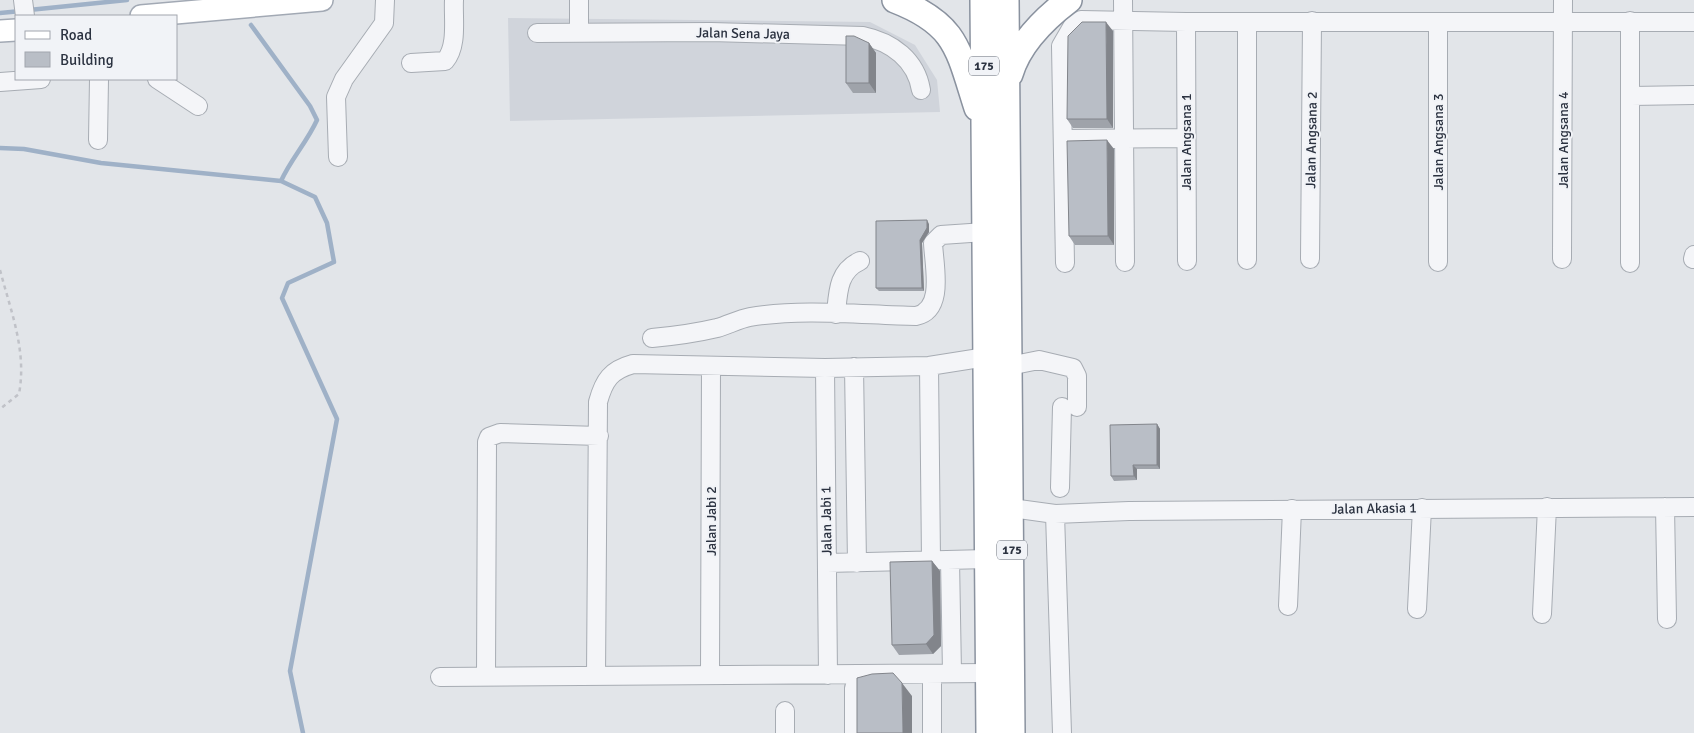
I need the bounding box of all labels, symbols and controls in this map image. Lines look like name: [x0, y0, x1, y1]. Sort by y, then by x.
legend: [15, 15, 178, 80]
street label: Jalan Sena Jaya: [696, 24, 790, 43]
text: Road: [60, 26, 92, 44]
text: Building: [60, 51, 114, 69]
road number: 175: [969, 56, 999, 76]
street label: Jalan Angsana 2: [1302, 91, 1321, 189]
street label: Jalan Angsana 4: [1555, 91, 1572, 189]
street label: Jalan Angsana 1: [1178, 93, 1195, 191]
street label: Jalan Angsana 3: [1430, 93, 1447, 191]
street label: Jalan Jabi 2: [703, 486, 720, 556]
street label: Jalan Jabi 1: [817, 486, 836, 556]
street label: Jalan Akasia 1: [1331, 499, 1417, 518]
road number: 175: [997, 540, 1027, 560]

